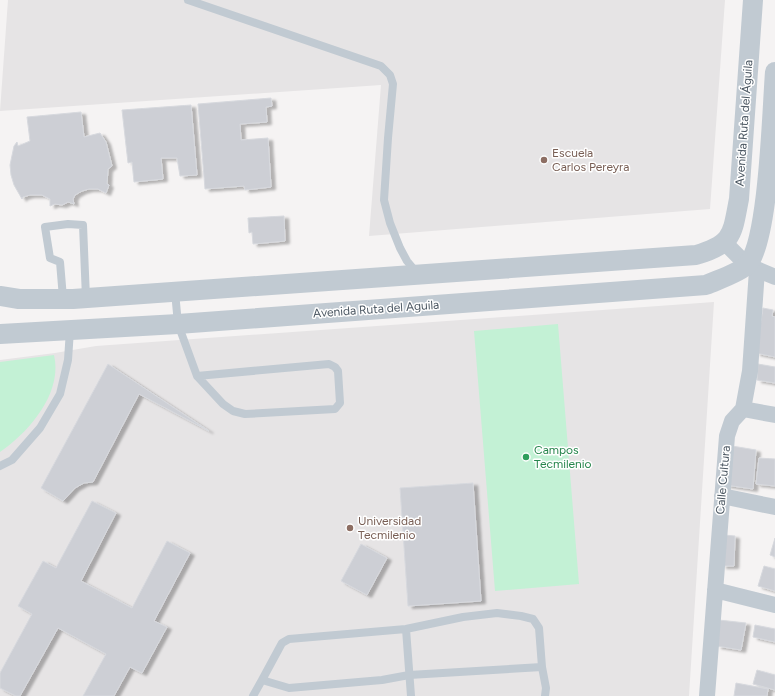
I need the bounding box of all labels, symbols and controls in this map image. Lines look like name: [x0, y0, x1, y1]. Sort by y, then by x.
street label: Avenida Ruta del Águila: [733, 59, 755, 187]
place label: Escuela Carlos Pereyra: [552, 146, 629, 174]
marker: Escuela Carlos Pereyra: [539, 155, 549, 165]
street label: Avenida Ruta del Aguila: [312, 298, 440, 320]
place label: Campos Tecmilenio: [534, 443, 592, 471]
street label: Calle Cultura: [713, 445, 733, 515]
marker: Campos Tecmilenio: [521, 452, 531, 462]
place label: Universidad Tecmilenio: [358, 514, 421, 542]
marker: Universidad Tecmilenio: [345, 523, 355, 533]

